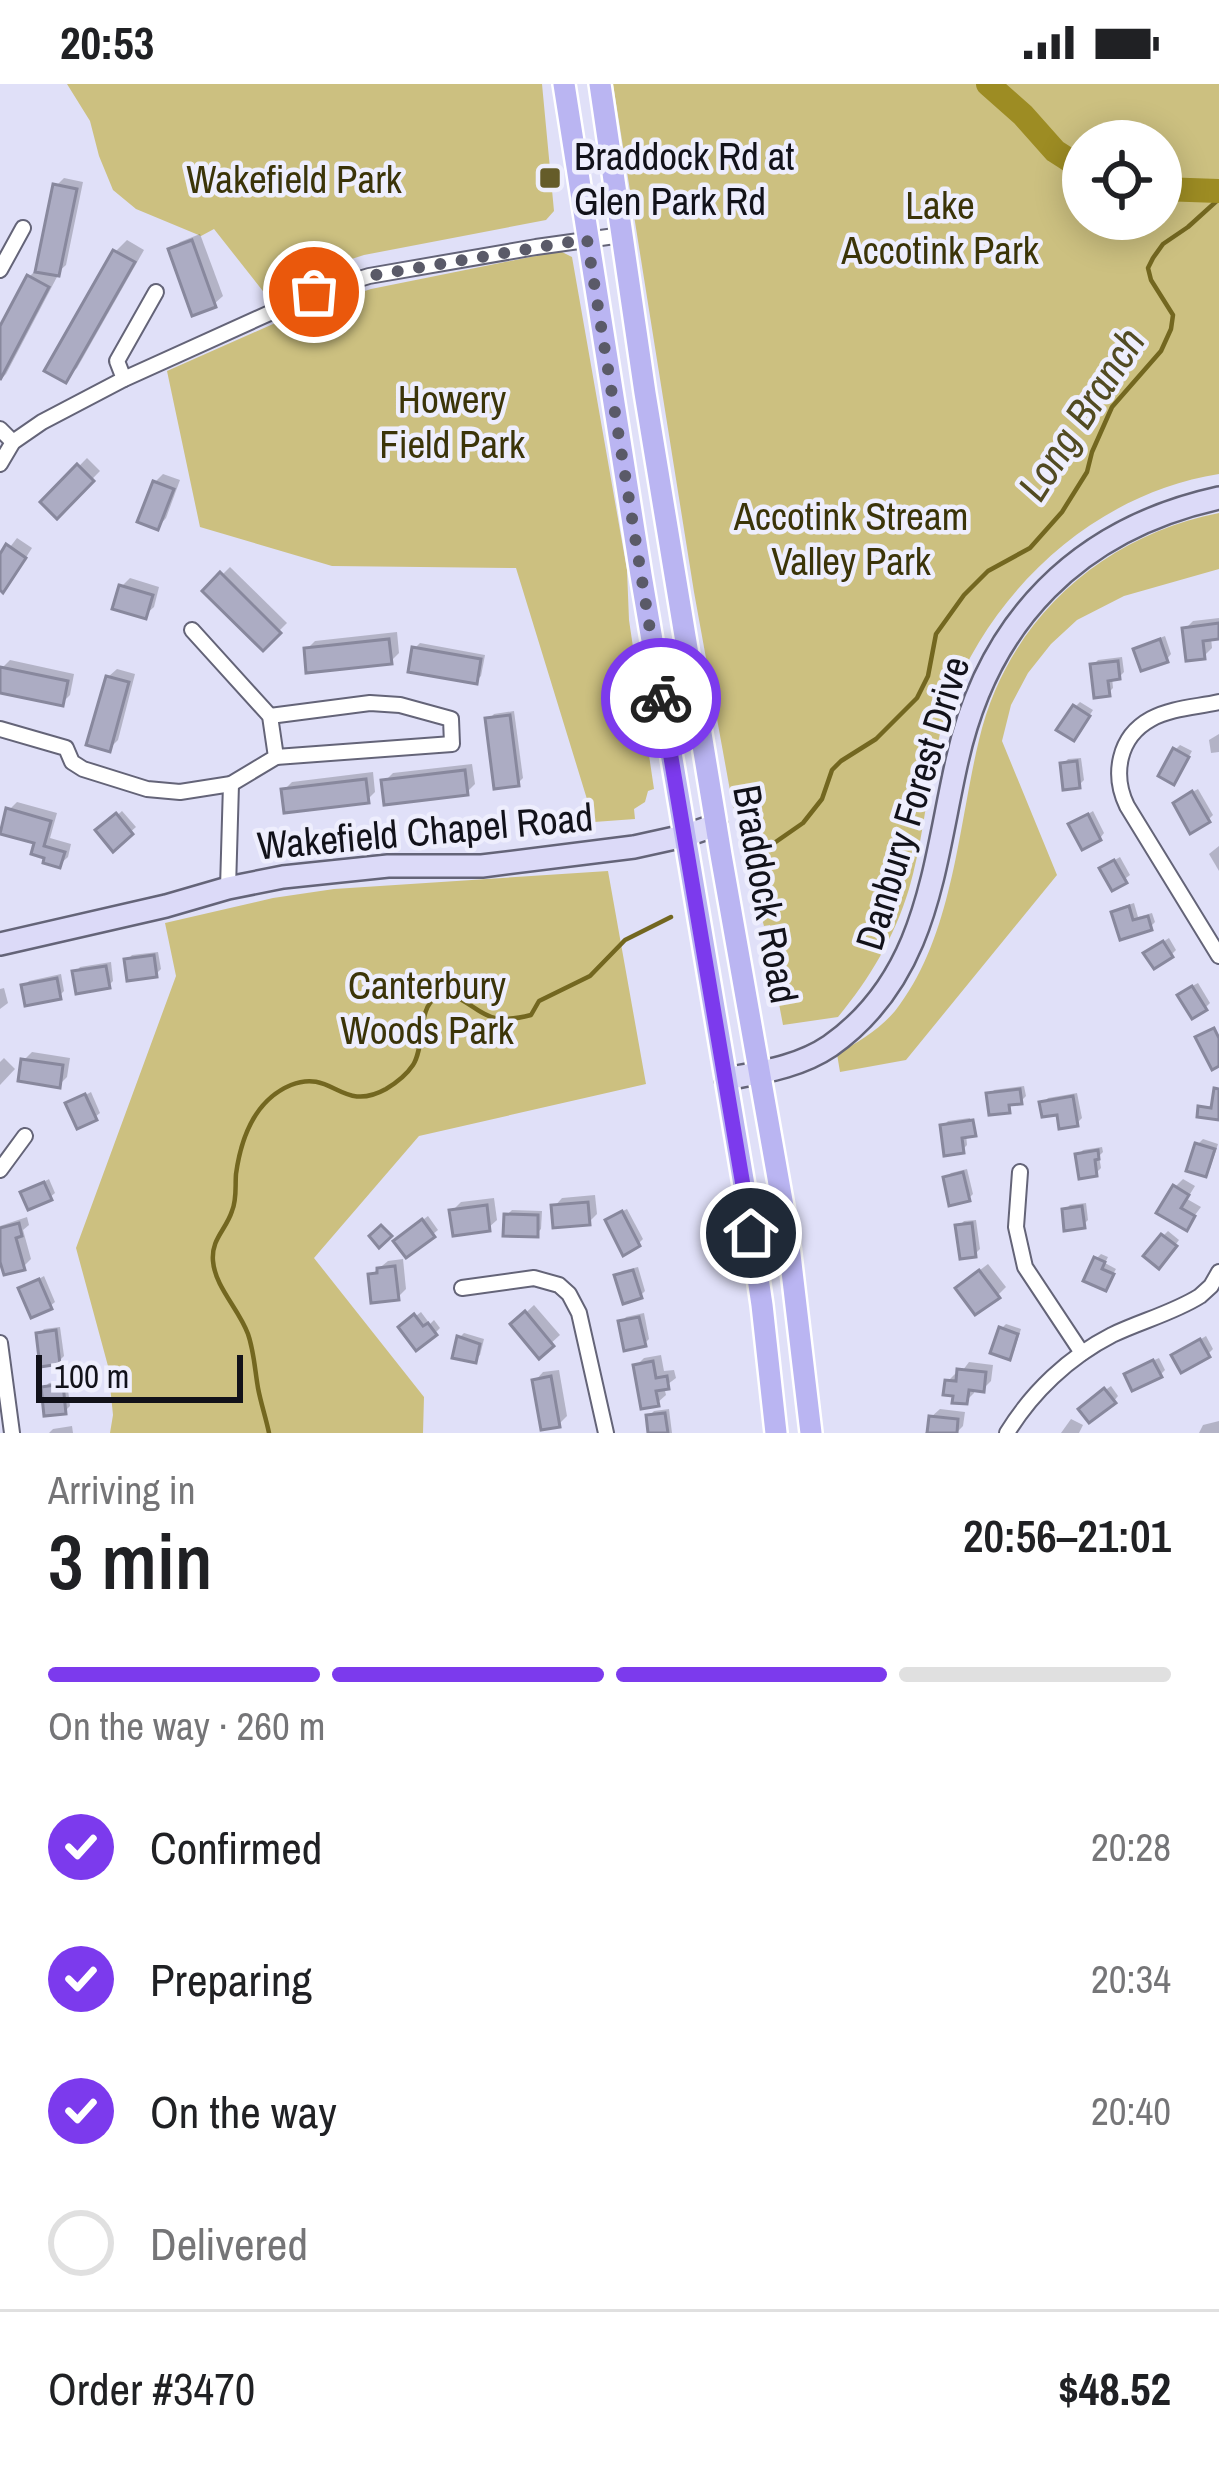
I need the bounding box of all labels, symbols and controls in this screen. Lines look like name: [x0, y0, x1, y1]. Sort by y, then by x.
text: 20:53: [60, 12, 154, 73]
map controls: [1062, 120, 1182, 240]
button: locate: [1062, 120, 1182, 240]
place label: Braddock Rd at Glen Park Rd: [574, 130, 795, 227]
park label: Wakefield Park: [186, 153, 403, 205]
marker: Braddock Rd at Glen Park Rd: [537, 165, 563, 191]
park label: Lake Accotink Park: [840, 179, 1040, 276]
pin: [263, 241, 365, 343]
icon: bag: [281, 259, 347, 325]
water label: Long Branch: [1004, 317, 1158, 511]
park label: Howery Field Park: [379, 373, 526, 470]
park label: Accotink Stream Valley Park: [733, 490, 968, 587]
courier: [601, 638, 721, 758]
street label: Danbury Forest Drive: [843, 650, 981, 956]
icon: bike: [628, 665, 694, 731]
street label: Braddock Road: [721, 781, 811, 1007]
street label: Wakefield Chapel Road: [255, 790, 595, 872]
park label: Canterbury Woods Park: [340, 959, 515, 1056]
pin: [700, 1182, 802, 1284]
icon: home: [718, 1200, 784, 1266]
scale bar: [36, 1349, 243, 1402]
text: 100 m: [54, 1354, 129, 1398]
text: Arriving in: [48, 1464, 196, 1516]
text: 20:56–21:01: [963, 1505, 1171, 1566]
text: 3 min: [48, 1508, 213, 1613]
text: On the way · 260 m: [48, 1700, 325, 1752]
icon: check: [48, 1814, 114, 1880]
text: Confirmed: [150, 1817, 322, 1878]
text: 20:28: [1091, 1821, 1171, 1873]
icon: check: [48, 1946, 114, 2012]
text: Preparing: [150, 1949, 312, 2010]
text: 20:34: [1091, 1953, 1171, 2005]
icon: check: [48, 2078, 114, 2144]
text: On the way: [150, 2081, 337, 2142]
text: 20:40: [1091, 2085, 1171, 2137]
text: Delivered: [150, 2213, 308, 2274]
text: Order #3470: [48, 2358, 255, 2419]
text: $48.52: [1058, 2358, 1171, 2419]

